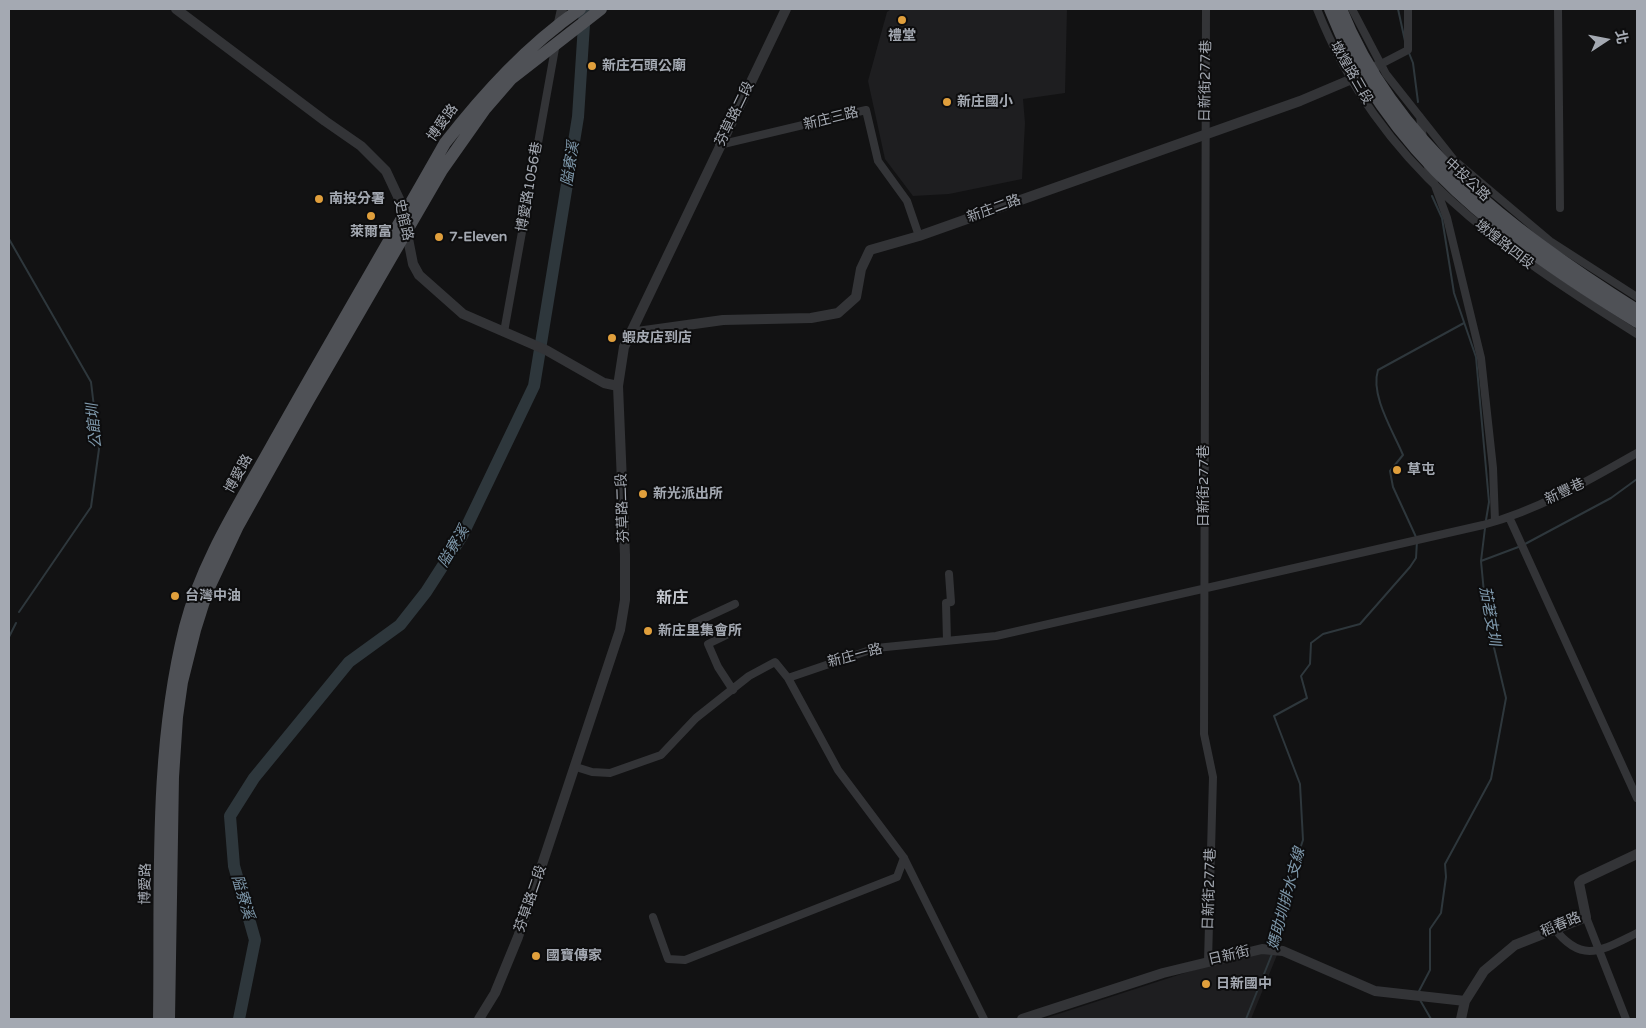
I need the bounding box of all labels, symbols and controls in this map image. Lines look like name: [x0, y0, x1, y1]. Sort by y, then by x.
marker: 禮堂: [896, 14, 908, 26]
north arrow: [1581, 15, 1631, 65]
place label: 禮堂: [888, 28, 916, 44]
text: 北: [1612, 29, 1631, 46]
street label: 墩煌路三段: [1326, 38, 1376, 108]
street label: 日新街277巷: [1197, 40, 1215, 122]
place label: 新庄石頭公廟: [602, 58, 686, 74]
marker: 新庄石頭公廟: [586, 60, 598, 72]
street label: 芬草路二段: [712, 79, 758, 149]
place label: 新庄國小: [957, 94, 1013, 110]
marker: 新庄國小: [941, 96, 953, 108]
street label: 博愛路: [424, 101, 462, 145]
street label: 新庄三路: [802, 104, 860, 134]
water label: 隘寮溪: [559, 140, 583, 188]
street label: 博愛路1056巷: [514, 141, 546, 233]
street label: 中投公路: [1441, 155, 1493, 205]
place label: 南投分署: [329, 191, 385, 207]
street label: 新庄二路: [965, 192, 1023, 226]
marker: 南投分署: [313, 193, 325, 205]
street label: 史館路: [390, 198, 416, 242]
marker: 萊爾富: [365, 210, 377, 222]
street label: 墩煌路四段: [1471, 217, 1537, 273]
place label: 萊爾富: [350, 224, 392, 240]
place label: 7-Eleven: [449, 229, 507, 245]
marker: 7-Eleven: [433, 231, 445, 243]
place label: 蝦皮店到店: [622, 330, 692, 346]
marker: 蝦皮店到店: [606, 332, 618, 344]
water label: 公館圳: [84, 403, 106, 449]
street label: 日新街277巷: [1196, 445, 1212, 527]
street label: 博愛路: [221, 452, 257, 496]
place label: 草屯: [1407, 462, 1435, 478]
marker: 草屯: [1391, 464, 1403, 476]
street label: 芬草路二段: [613, 473, 633, 543]
street label: 新豐巷: [1542, 476, 1588, 508]
place label: 新光派出所: [653, 486, 723, 502]
marker: 新光派出所: [637, 488, 649, 500]
water label: 隘寮溪: [435, 523, 473, 571]
water label: 茄荖支圳: [1475, 585, 1503, 647]
place label: 台灣中油: [185, 588, 241, 604]
district label: 新庄: [656, 589, 688, 609]
marker: 台灣中油: [169, 590, 181, 602]
place label: 新庄里集會所: [658, 623, 742, 639]
marker: 新庄里集會所: [642, 625, 654, 637]
street label: 新庄一路: [826, 641, 884, 671]
water label: 媽助圳排水支線: [1265, 846, 1309, 952]
street label: 日新街277巷: [1200, 848, 1220, 930]
street label: 博愛路: [137, 863, 155, 905]
street label: 芬草路二段: [512, 863, 550, 935]
water label: 隘寮溪: [227, 873, 257, 921]
street label: 稻春路: [1538, 909, 1584, 941]
street label: 日新街: [1207, 943, 1251, 969]
place label: 國寶傳家: [546, 948, 602, 964]
marker: 國寶傳家: [530, 950, 542, 962]
place label: 日新國中: [1216, 976, 1272, 992]
marker: 日新國中: [1200, 978, 1212, 990]

